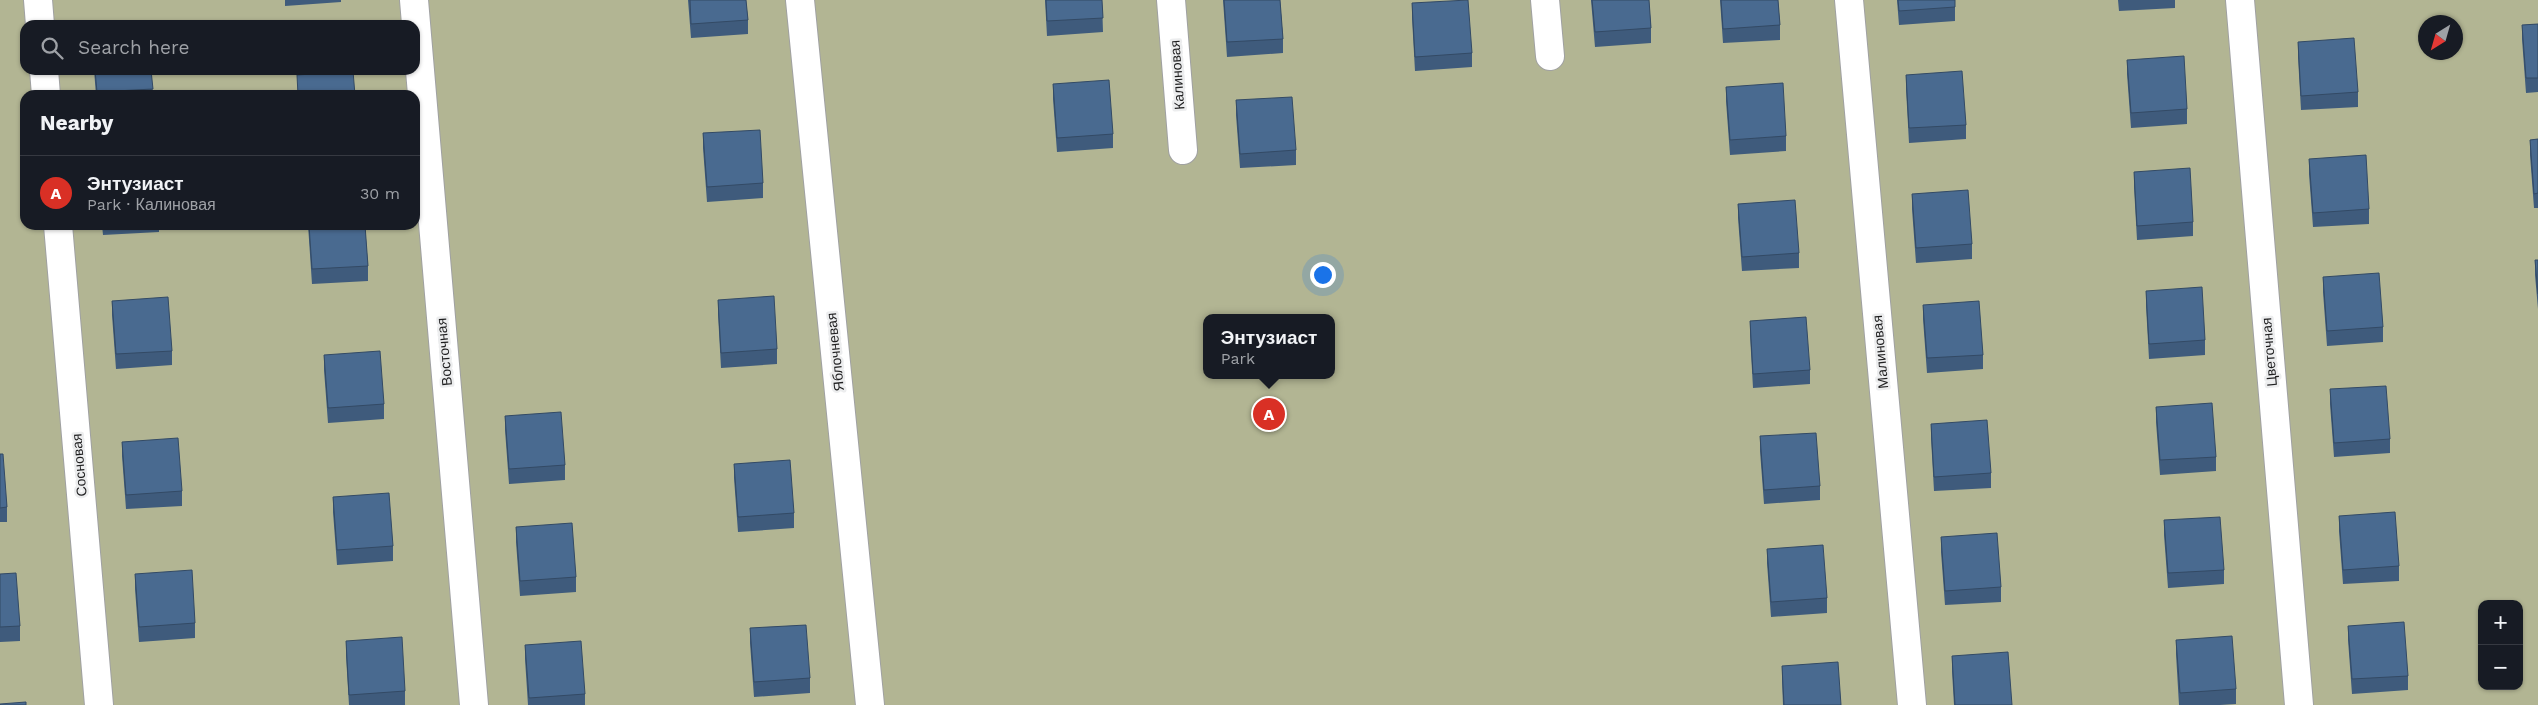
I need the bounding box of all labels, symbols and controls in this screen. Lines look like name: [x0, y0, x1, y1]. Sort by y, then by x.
north arrow: [2418, 15, 2463, 60]
search box: [20, 20, 420, 75]
icon: search: [38, 34, 66, 62]
text: Search here: [78, 36, 189, 59]
street label: Калиновая: [1167, 39, 1187, 111]
text: Nearby: [40, 110, 113, 135]
text: Энтузиаст: [87, 172, 184, 195]
text: A: [51, 184, 61, 203]
text: 30 m: [360, 184, 400, 203]
text: Park · Калиновая: [87, 195, 216, 214]
your location: [1310, 262, 1336, 288]
street label: Яблочневая: [823, 312, 847, 392]
popup: [1203, 314, 1335, 379]
street label: Малиновая: [1869, 315, 1891, 389]
street label: Восточная: [433, 317, 455, 387]
street label: Цветочная: [2258, 317, 2280, 387]
text: Энтузиаст: [1221, 326, 1317, 349]
text: Park: [1221, 349, 1255, 368]
pin: A: [1253, 395, 1285, 433]
street label: Сосновая: [68, 433, 90, 497]
map controls: [2478, 600, 2523, 690]
button: +: [2478, 600, 2523, 645]
button: −: [2478, 645, 2523, 690]

